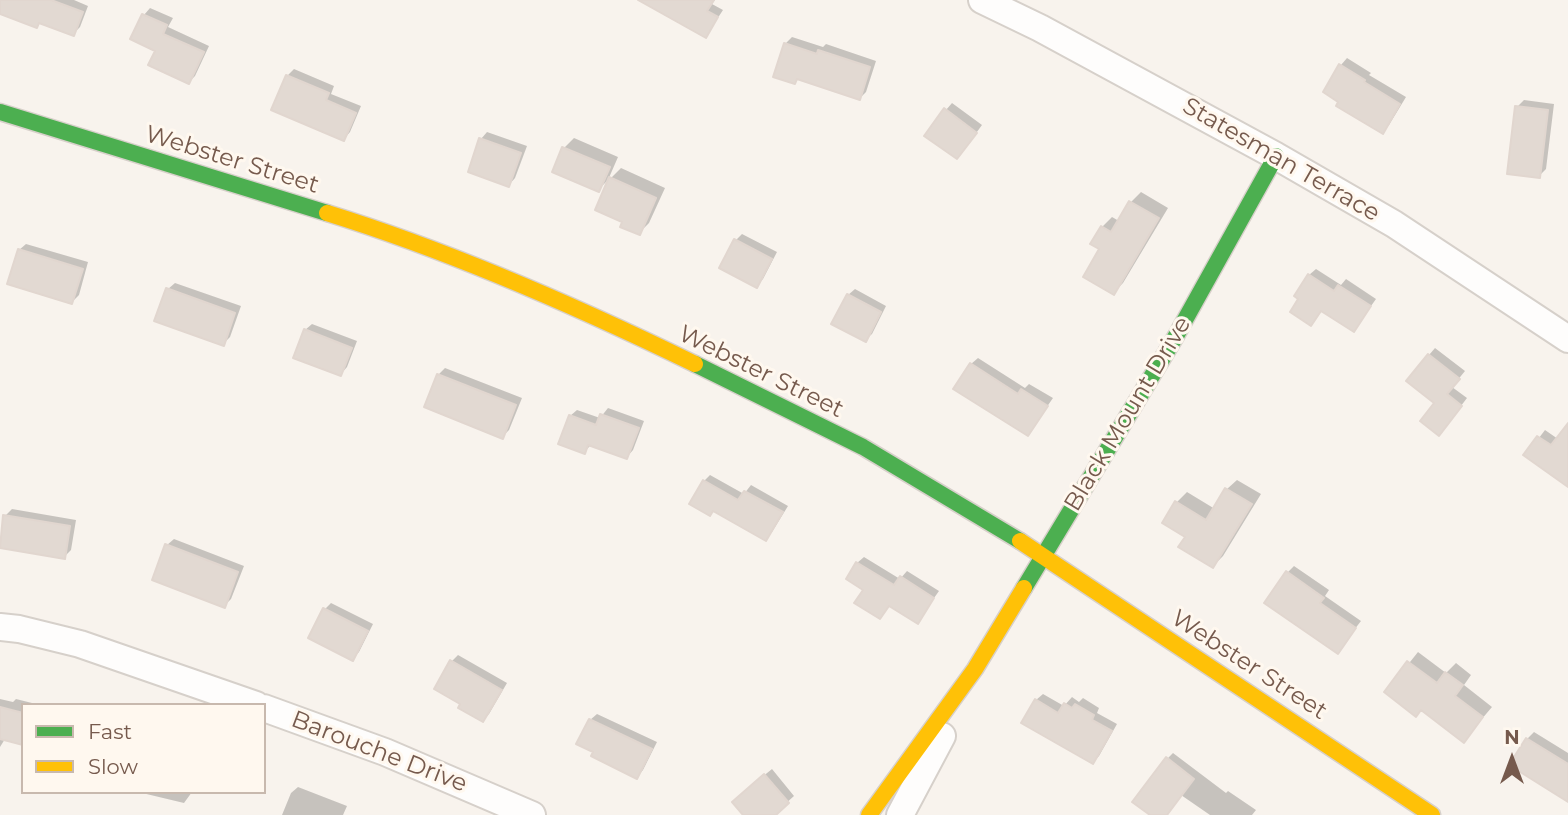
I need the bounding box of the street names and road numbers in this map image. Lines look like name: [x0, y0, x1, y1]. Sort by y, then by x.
street label: Statesman Terrace: [1177, 92, 1385, 228]
street label: Webster Street: [142, 120, 322, 200]
street label: Black Mount Drive: [1059, 311, 1197, 517]
street label: Webster Street: [674, 320, 848, 424]
street label: Webster Street: [1166, 604, 1332, 726]
street label: Barouche Drive: [287, 705, 471, 799]

